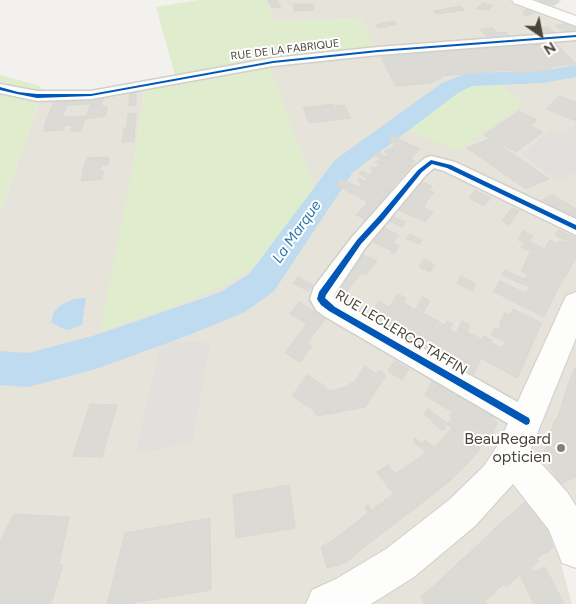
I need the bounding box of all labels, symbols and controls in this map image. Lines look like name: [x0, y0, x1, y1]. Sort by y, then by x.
north arrow: [516, 10, 566, 60]
street label: RUE DE LA FABRIQUE: [230, 37, 340, 63]
text: N: [540, 38, 559, 58]
water label: La Marque: [269, 197, 325, 267]
street label: RUE LECLERCQ TAFFIN: [332, 287, 470, 379]
place label: BeauRegard opticien: [464, 429, 551, 467]
marker: BeauRegard opticien: [555, 442, 567, 454]

